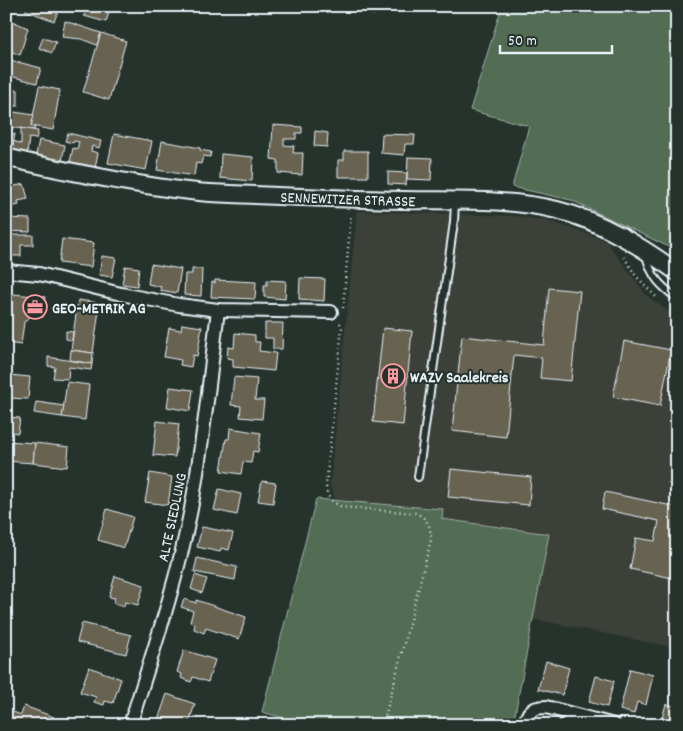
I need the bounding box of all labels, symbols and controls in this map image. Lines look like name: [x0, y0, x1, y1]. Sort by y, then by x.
scale bar: [500, 22, 613, 54]
text: 50 m: [508, 31, 537, 53]
street label: SENNEWITZER STRASSE: [280, 187, 417, 214]
office icon: GEO-METRIK AG: [22, 294, 48, 320]
place label: GEO-METRIK AG: [52, 298, 146, 321]
building icon: WAZV Saalekreis: [380, 363, 406, 389]
place label: WAZV Saalekreis: [410, 367, 509, 390]
street label: ALTE SIEDLUNG: [153, 471, 194, 564]

